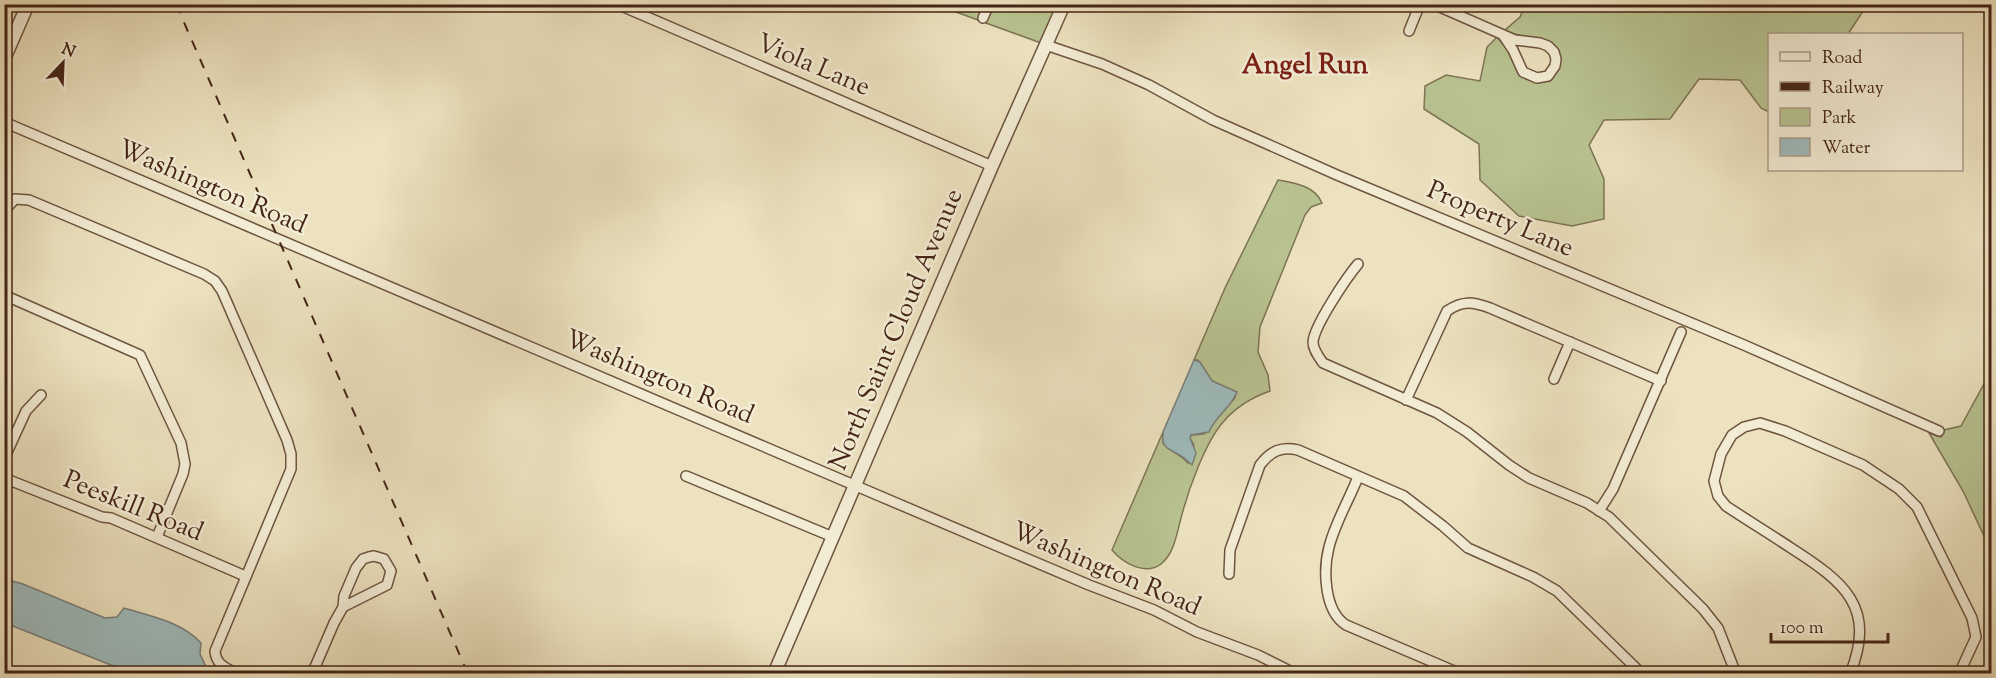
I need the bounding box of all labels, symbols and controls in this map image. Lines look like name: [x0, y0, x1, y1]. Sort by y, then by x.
street label: Viola Lane: [750, 25, 876, 107]
north arrow: [33, 33, 93, 93]
legend: [1768, 33, 1963, 171]
text: N: [58, 38, 78, 65]
text: Road: [1822, 46, 1862, 72]
district label: Angel Run: [1242, 47, 1368, 86]
text: Railway: [1822, 76, 1884, 102]
text: Park: [1822, 106, 1857, 132]
street label: Washington Road: [112, 131, 313, 245]
text: Water: [1822, 136, 1871, 162]
street label: Property Lane: [1421, 172, 1579, 268]
street label: North Saint Cloud Avenue: [821, 183, 973, 477]
street label: Washington Road: [559, 321, 760, 435]
street label: Peeskill Road: [57, 462, 209, 552]
street label: Washington Road: [1006, 513, 1207, 627]
scale bar: [1771, 606, 1888, 644]
text: 100 m: [1780, 616, 1824, 642]

